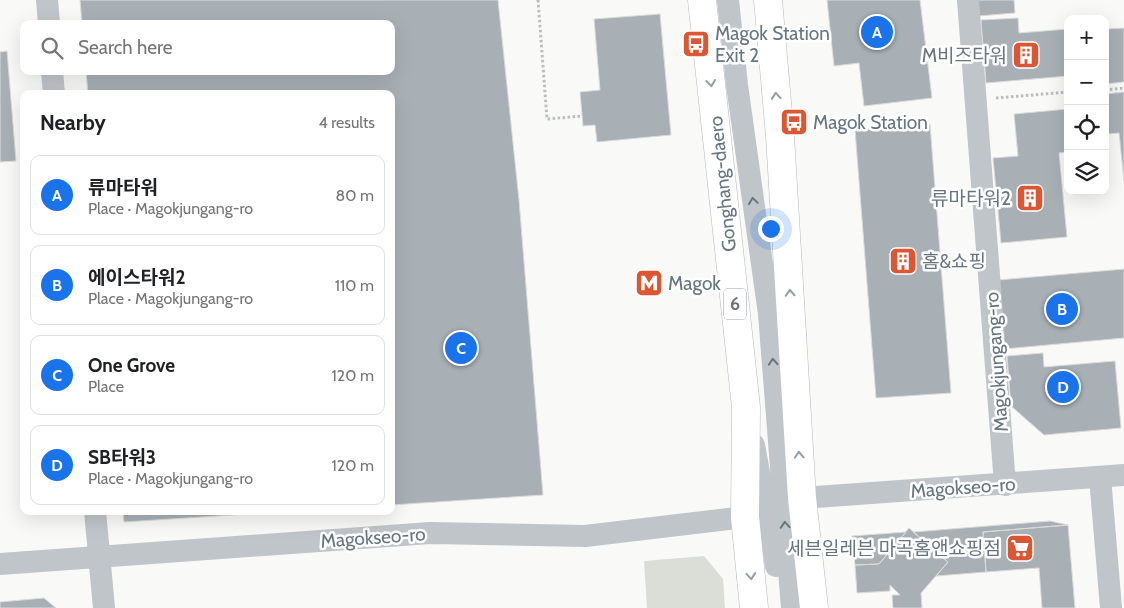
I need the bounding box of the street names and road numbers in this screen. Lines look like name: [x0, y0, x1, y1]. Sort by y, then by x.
street label: Gonghang-daero: [704, 115, 741, 253]
road number: 6: [724, 288, 746, 320]
street label: Magokjungang-ro: [980, 291, 1013, 433]
street label: Magokseo-ro: [910, 472, 1016, 503]
street label: Magokseo-ro: [320, 522, 426, 553]

